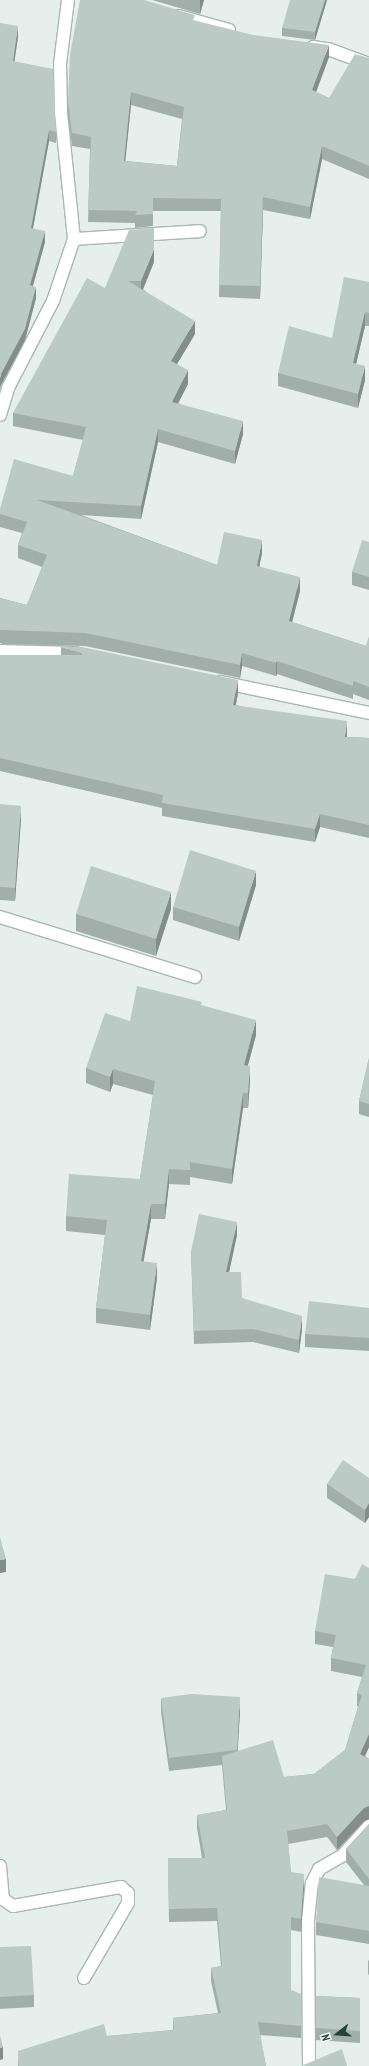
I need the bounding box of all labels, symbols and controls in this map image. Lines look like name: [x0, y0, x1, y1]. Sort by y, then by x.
north arrow: [317, 2014, 357, 2054]
text: N: [318, 2033, 333, 2042]

